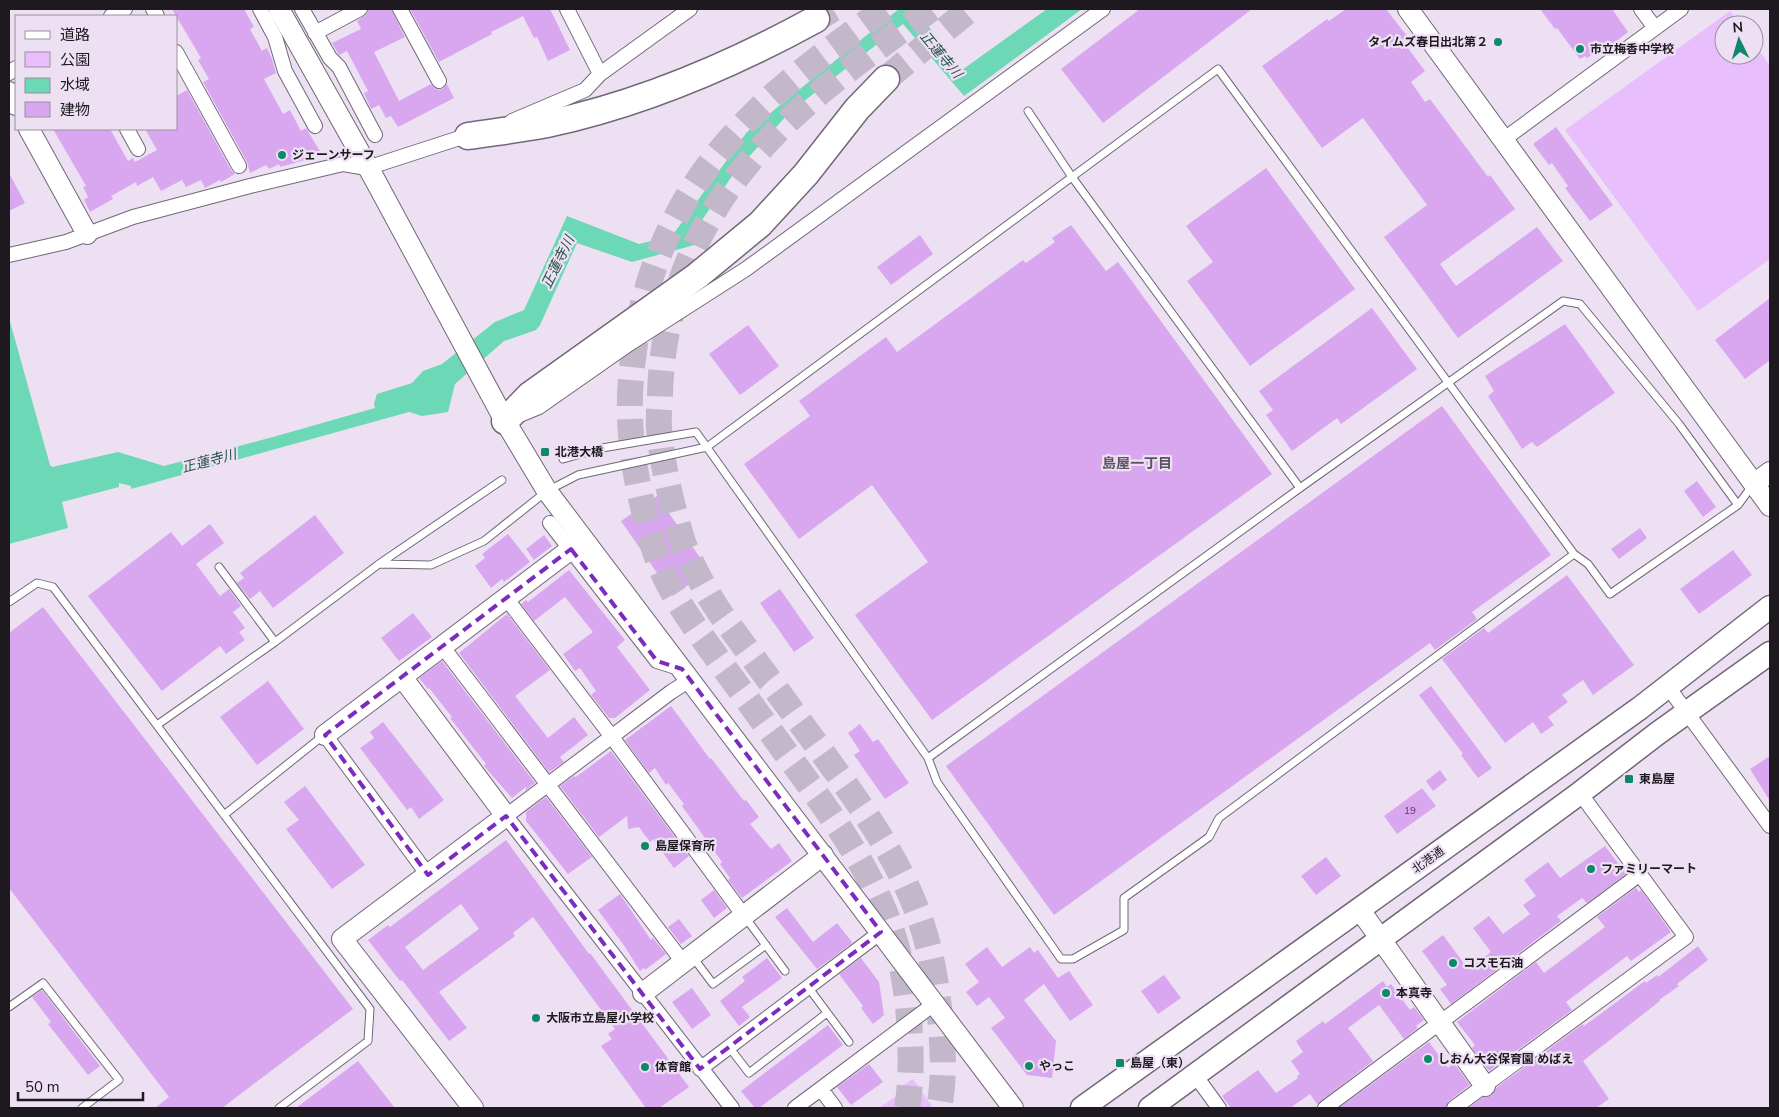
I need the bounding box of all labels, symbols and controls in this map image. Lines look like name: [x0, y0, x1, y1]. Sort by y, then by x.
legend: [15, 15, 178, 130]
north arrow: [1714, 15, 1764, 65]
text: N: [1732, 18, 1744, 37]
text: 道路: [60, 25, 90, 45]
water label: 正蓮寺川: [916, 27, 968, 84]
place label: タイムズ春日出北第２: [1368, 34, 1488, 50]
marker: タイムズ春日出北第２: [1492, 36, 1504, 48]
place label: 市立梅香中学校: [1590, 41, 1674, 57]
marker: 市立梅香中学校: [1574, 43, 1586, 55]
text: 公園: [60, 50, 90, 70]
text: 水域: [60, 75, 90, 95]
text: 建物: [60, 100, 90, 120]
place label: ジェーンサーフ: [292, 147, 375, 163]
marker: ジェーンサーフ: [276, 149, 288, 161]
water label: 正蓮寺川: [537, 231, 580, 291]
water label: 正蓮寺川: [179, 444, 240, 477]
place label: 北港大橋: [555, 444, 604, 460]
marker: 北港大橋: [539, 446, 551, 458]
district label: 島屋一丁目: [1102, 454, 1172, 473]
place label: 東島屋: [1639, 771, 1675, 787]
marker: 東島屋: [1623, 773, 1635, 785]
house number: 19: [1404, 804, 1416, 818]
place label: 島屋保育所: [655, 838, 715, 854]
marker: 島屋保育所: [639, 840, 651, 852]
street label: 北港通: [1409, 843, 1447, 877]
place label: ファミリーマート: [1601, 861, 1697, 877]
marker: ファミリーマート: [1585, 863, 1597, 875]
place label: コスモ石油: [1463, 955, 1523, 971]
marker: コスモ石油: [1447, 957, 1459, 969]
place label: 本真寺: [1396, 985, 1432, 1001]
marker: 本真寺: [1380, 987, 1392, 999]
place label: 大阪市立島屋小学校: [546, 1010, 654, 1026]
marker: 大阪市立島屋小学校: [530, 1012, 542, 1024]
place label: しおん大谷保育園 めばえ: [1438, 1051, 1573, 1067]
marker: しおん大谷保育園 めばえ: [1422, 1053, 1434, 1065]
place label: 島屋（東）: [1130, 1055, 1190, 1071]
marker: 島屋（東）: [1114, 1057, 1126, 1069]
place label: やっこ: [1039, 1058, 1075, 1074]
place label: 体育館: [655, 1059, 691, 1075]
marker: やっこ: [1023, 1060, 1035, 1072]
marker: 体育館: [639, 1061, 651, 1073]
scale bar: [18, 1070, 142, 1102]
text: 50 m: [25, 1077, 60, 1097]

